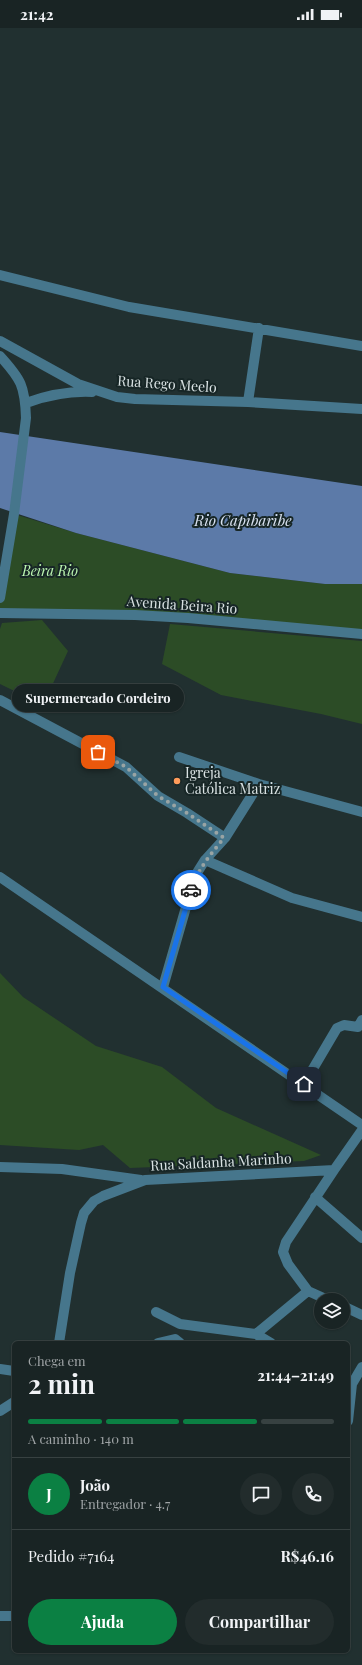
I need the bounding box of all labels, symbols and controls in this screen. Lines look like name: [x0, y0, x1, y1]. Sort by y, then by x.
text: 21:42: [20, 4, 54, 24]
street label: Rua Rego Meelo: [117, 371, 218, 396]
water label: Rio Capibaribe: [193, 510, 292, 530]
park label: Beira Rio: [21, 561, 78, 580]
street label: Avenida Beira Rio: [125, 591, 238, 618]
callout: Supermercado Cordeiro: [12, 684, 184, 712]
text: Supermercado Cordeiro: [25, 689, 171, 706]
pin: [81, 735, 115, 769]
icon: bag: [87, 741, 109, 763]
place label: Igreja Católica Matriz: [185, 763, 281, 798]
marker: Igreja Católica Matriz: [172, 776, 182, 786]
courier: [171, 870, 211, 910]
icon: car: [180, 879, 202, 901]
pin: [287, 1067, 321, 1101]
icon: home: [293, 1073, 315, 1095]
street label: Rua Saldanha Marinho: [150, 1148, 292, 1175]
map controls: [314, 1293, 350, 1329]
button: layers: [314, 1293, 350, 1329]
text: Chega em: [28, 1352, 86, 1369]
text: 21:44–21:49: [257, 1365, 334, 1385]
text: 2 min: [28, 1366, 95, 1401]
text: A caminho · 140 m: [28, 1430, 134, 1447]
button: chat: [240, 1473, 282, 1515]
button: phone: [292, 1473, 334, 1515]
text: João: [80, 1475, 110, 1495]
text: J: [46, 1484, 52, 1504]
text: Entregador · 4.7: [80, 1495, 170, 1512]
text: Pedido #7164: [28, 1546, 114, 1566]
text: R$46.16: [280, 1546, 334, 1566]
button: Ajuda: [28, 1599, 177, 1645]
button: Compartilhar: [185, 1599, 334, 1645]

